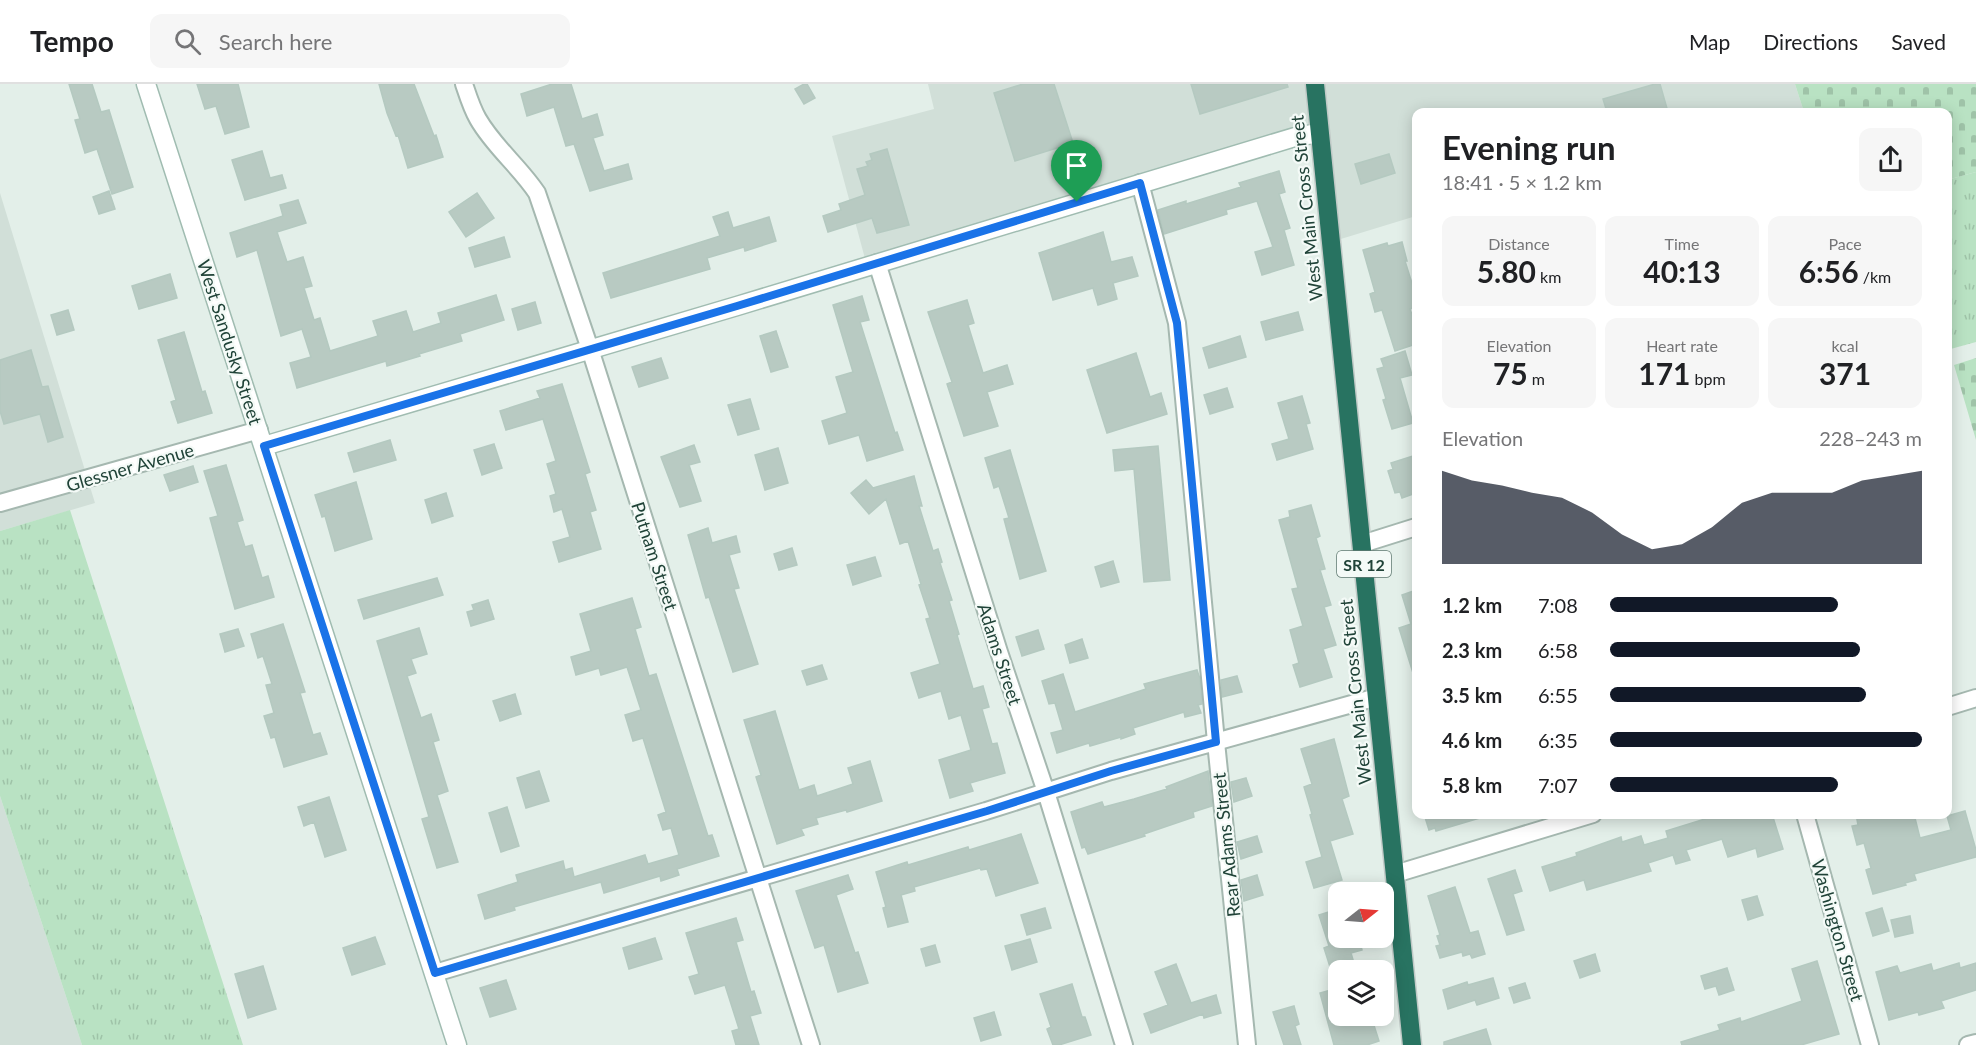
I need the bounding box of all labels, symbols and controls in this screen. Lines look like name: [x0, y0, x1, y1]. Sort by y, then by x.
search box: [150, 14, 570, 68]
text: Tempo: [30, 24, 114, 58]
icon: search: [171, 25, 204, 58]
text: Search here: [219, 28, 332, 55]
text: Map: [1689, 29, 1730, 54]
text: Directions: [1763, 29, 1858, 54]
text: Saved: [1891, 29, 1946, 54]
street label: West Main Cross Street: [1285, 114, 1327, 302]
text: Evening run: [1442, 127, 1616, 167]
button: share: [1859, 128, 1922, 191]
pin: [1051, 140, 1102, 202]
icon: arrive: [1060, 149, 1093, 182]
text: 18:41 · 5 × 1.2 km: [1442, 170, 1602, 194]
text: Distance: [1488, 234, 1550, 253]
text: Time: [1665, 234, 1699, 253]
text: Pace: [1828, 234, 1862, 253]
text: 5.80: [1477, 253, 1536, 289]
text: 40:13: [1643, 253, 1721, 289]
text: 6:56: [1799, 253, 1859, 289]
street label: West Sandusky Street: [193, 257, 267, 428]
text: km: [1536, 267, 1561, 286]
text: /km: [1859, 267, 1891, 286]
text: Elevation: [1487, 336, 1552, 355]
text: Heart rate: [1646, 336, 1718, 355]
text: kcal: [1831, 336, 1859, 355]
text: 75: [1493, 355, 1528, 391]
text: 171: [1638, 355, 1691, 391]
text: 371: [1819, 355, 1871, 391]
text: m: [1528, 369, 1545, 388]
text: bpm: [1691, 369, 1726, 388]
text: Elevation: [1442, 426, 1523, 450]
text: 228–243 m: [1819, 426, 1922, 450]
street label: Glessner Avenue: [64, 438, 196, 496]
street label: Putnam Street: [627, 499, 683, 614]
road number: SR 12: [1337, 551, 1391, 577]
text: 1.2 km: [1442, 593, 1502, 617]
text: 7:08: [1538, 593, 1578, 617]
street label: West Main Cross Street: [1334, 598, 1376, 786]
street label: Adams Street: [973, 600, 1027, 708]
text: 2.3 km: [1442, 638, 1502, 662]
text: 6:58: [1538, 638, 1578, 662]
text: 3.5 km: [1442, 683, 1502, 707]
text: 6:55: [1538, 683, 1578, 707]
text: 4.6 km: [1442, 728, 1502, 752]
text: 6:35: [1538, 728, 1578, 752]
street label: Rear Adams Street: [1207, 771, 1245, 918]
text: 5.8 km: [1442, 773, 1502, 797]
text: 7:07: [1538, 773, 1578, 797]
street label: Washington Street: [1807, 856, 1869, 1004]
north arrow: [1328, 882, 1394, 948]
map controls: [1328, 882, 1394, 1026]
button: layers: [1328, 960, 1394, 1026]

